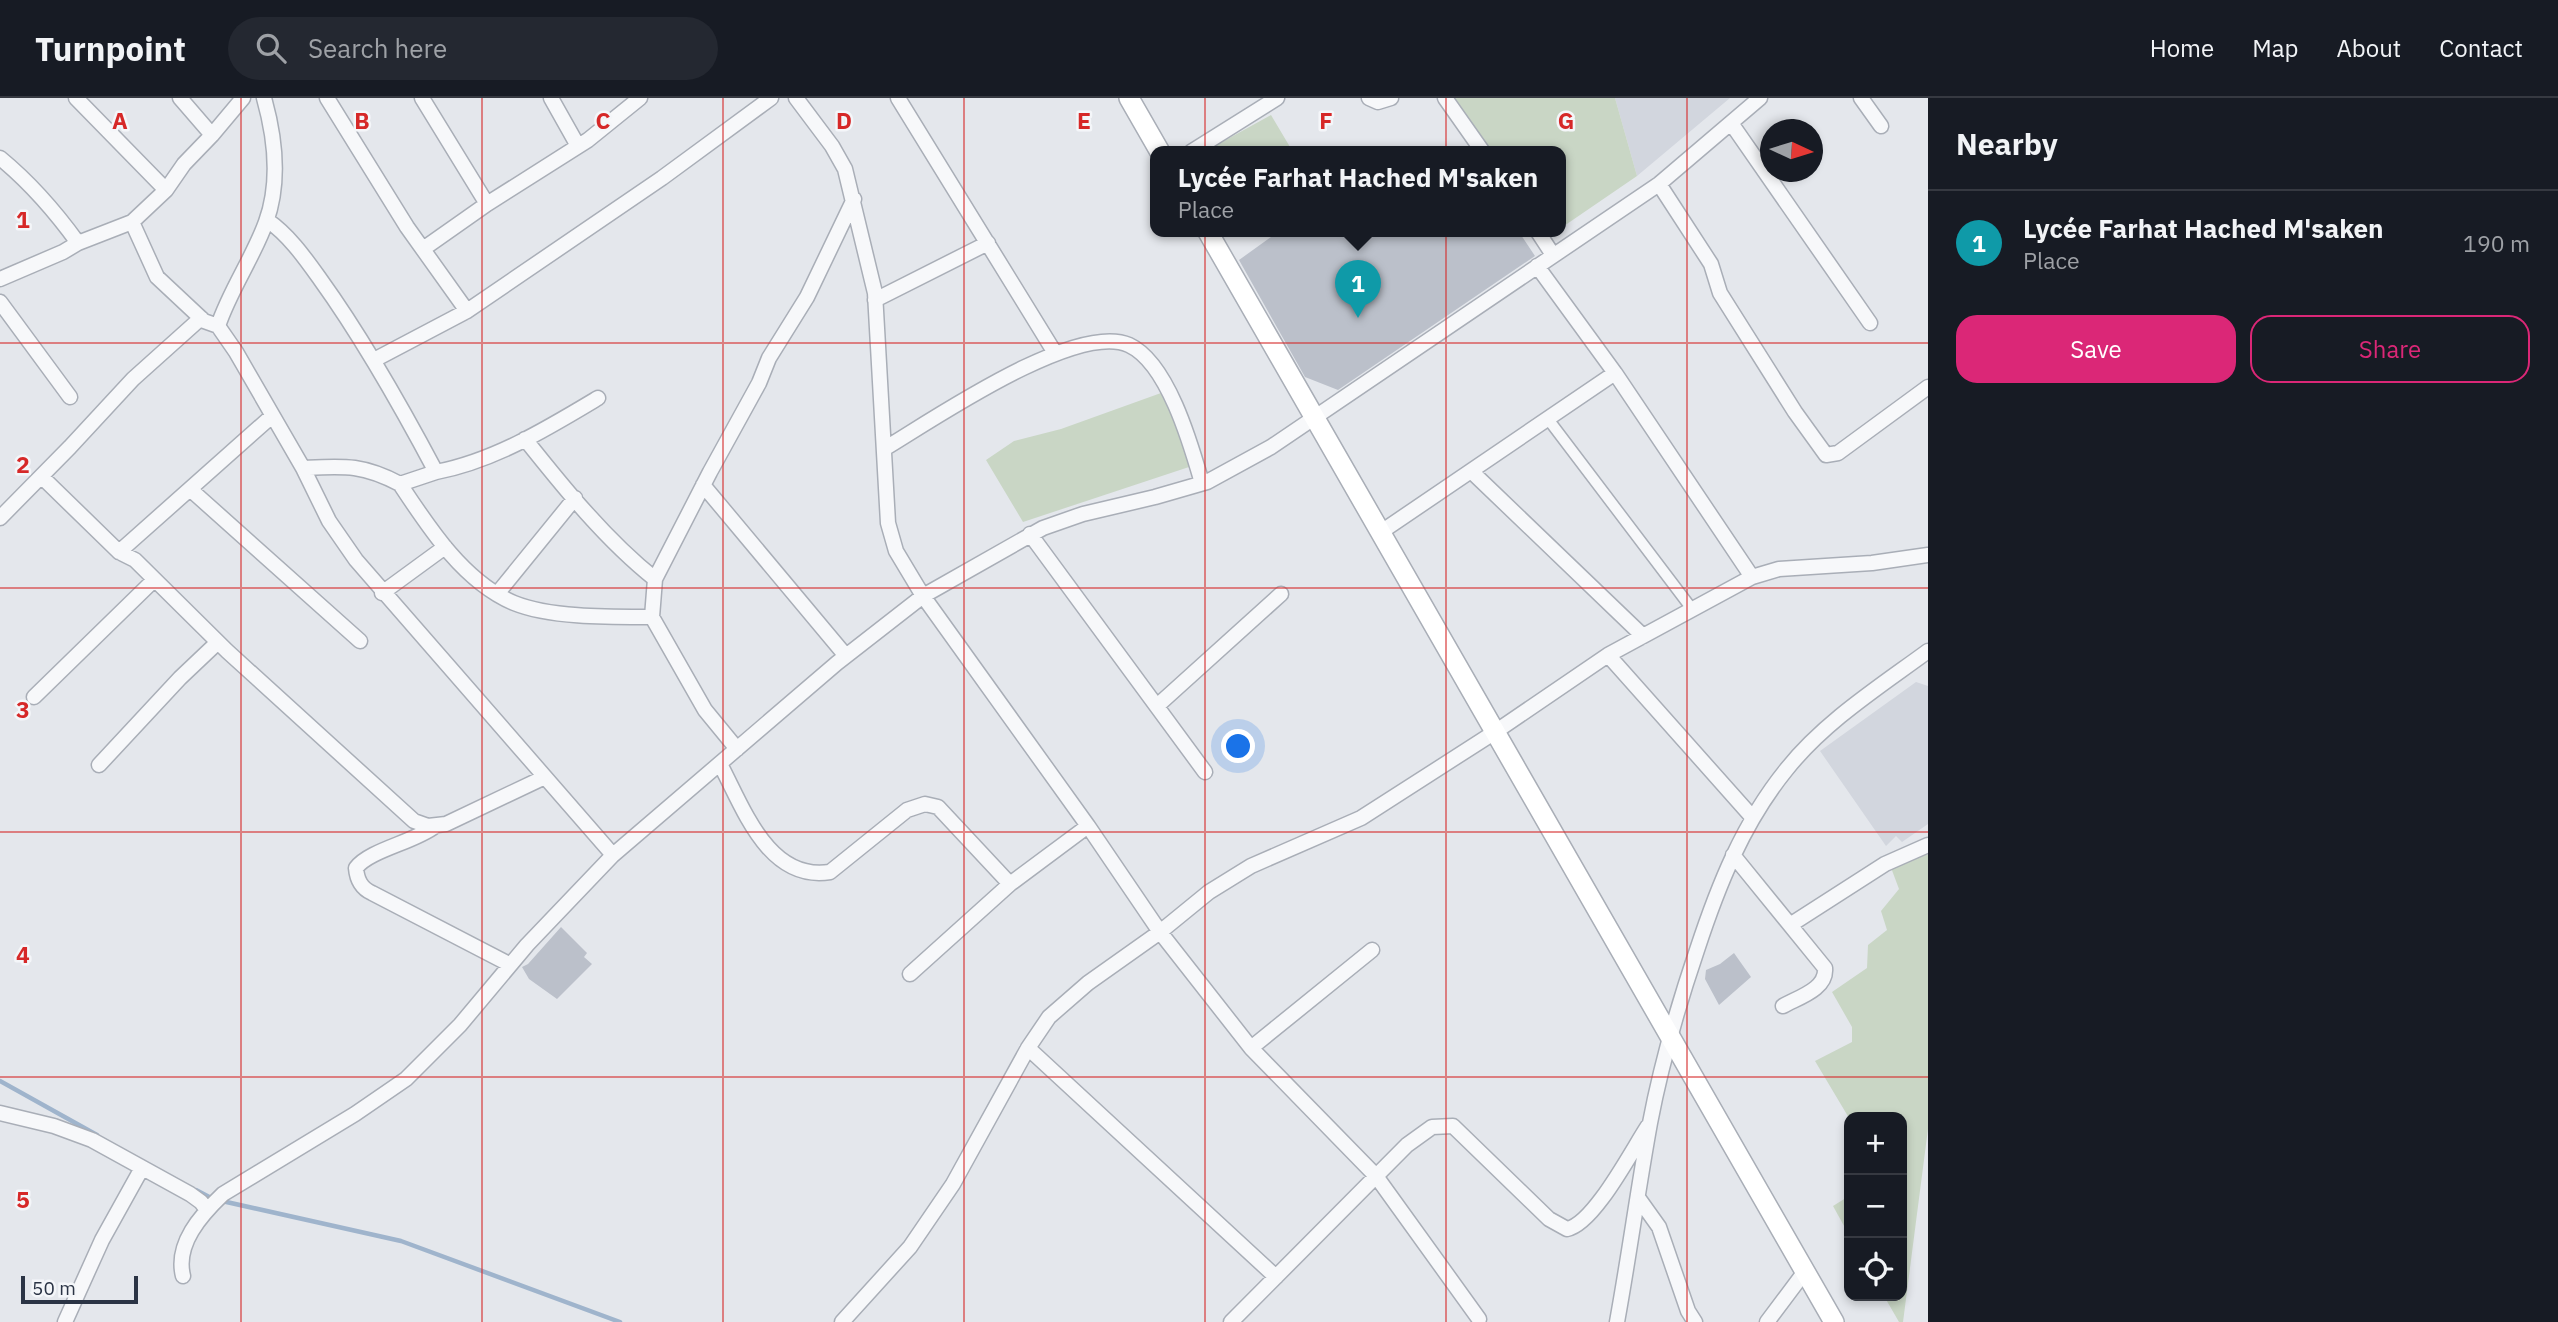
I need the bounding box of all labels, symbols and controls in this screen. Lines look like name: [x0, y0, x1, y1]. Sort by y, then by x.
search box: [228, 17, 718, 80]
text: Turnpoint: [35, 27, 186, 70]
icon: search: [252, 29, 290, 67]
text: Search here: [308, 31, 447, 65]
text: Home: [2150, 32, 2214, 64]
text: Map: [2252, 32, 2298, 64]
text: About: [2336, 32, 2401, 64]
text: Contact: [2439, 32, 2523, 64]
text: A: [112, 105, 128, 135]
text: B: [354, 105, 370, 135]
text: C: [596, 105, 611, 135]
text: D: [836, 105, 852, 135]
text: E: [1077, 105, 1091, 135]
text: F: [1319, 105, 1333, 135]
text: G: [1558, 105, 1574, 135]
north arrow: [1760, 119, 1823, 182]
text: Nearby: [1956, 124, 2058, 163]
popup: [1150, 146, 1566, 237]
text: Lycée Farhat Hached M'saken: [1178, 160, 1538, 194]
text: Place: [1178, 194, 1234, 224]
text: 1: [16, 204, 30, 234]
text: Lycée Farhat Hached M'saken: [2023, 211, 2384, 245]
text: 1: [1972, 228, 1986, 258]
text: 190 m: [2463, 228, 2530, 258]
text: Place: [2023, 245, 2080, 275]
pin: 1: [1335, 260, 1381, 318]
button: Save: [1956, 315, 2236, 383]
button: Share: [2250, 315, 2530, 383]
text: 2: [16, 449, 30, 479]
text: 3: [16, 694, 30, 724]
your location: [1221, 729, 1255, 763]
text: 4: [16, 939, 30, 969]
map controls: [1844, 1112, 1907, 1301]
button: +: [1844, 1112, 1907, 1175]
button: −: [1844, 1175, 1907, 1238]
text: 5: [16, 1184, 30, 1214]
button: locate: [1844, 1238, 1907, 1301]
scale bar: [21, 1273, 138, 1305]
text: 50 m: [32, 1276, 76, 1300]

